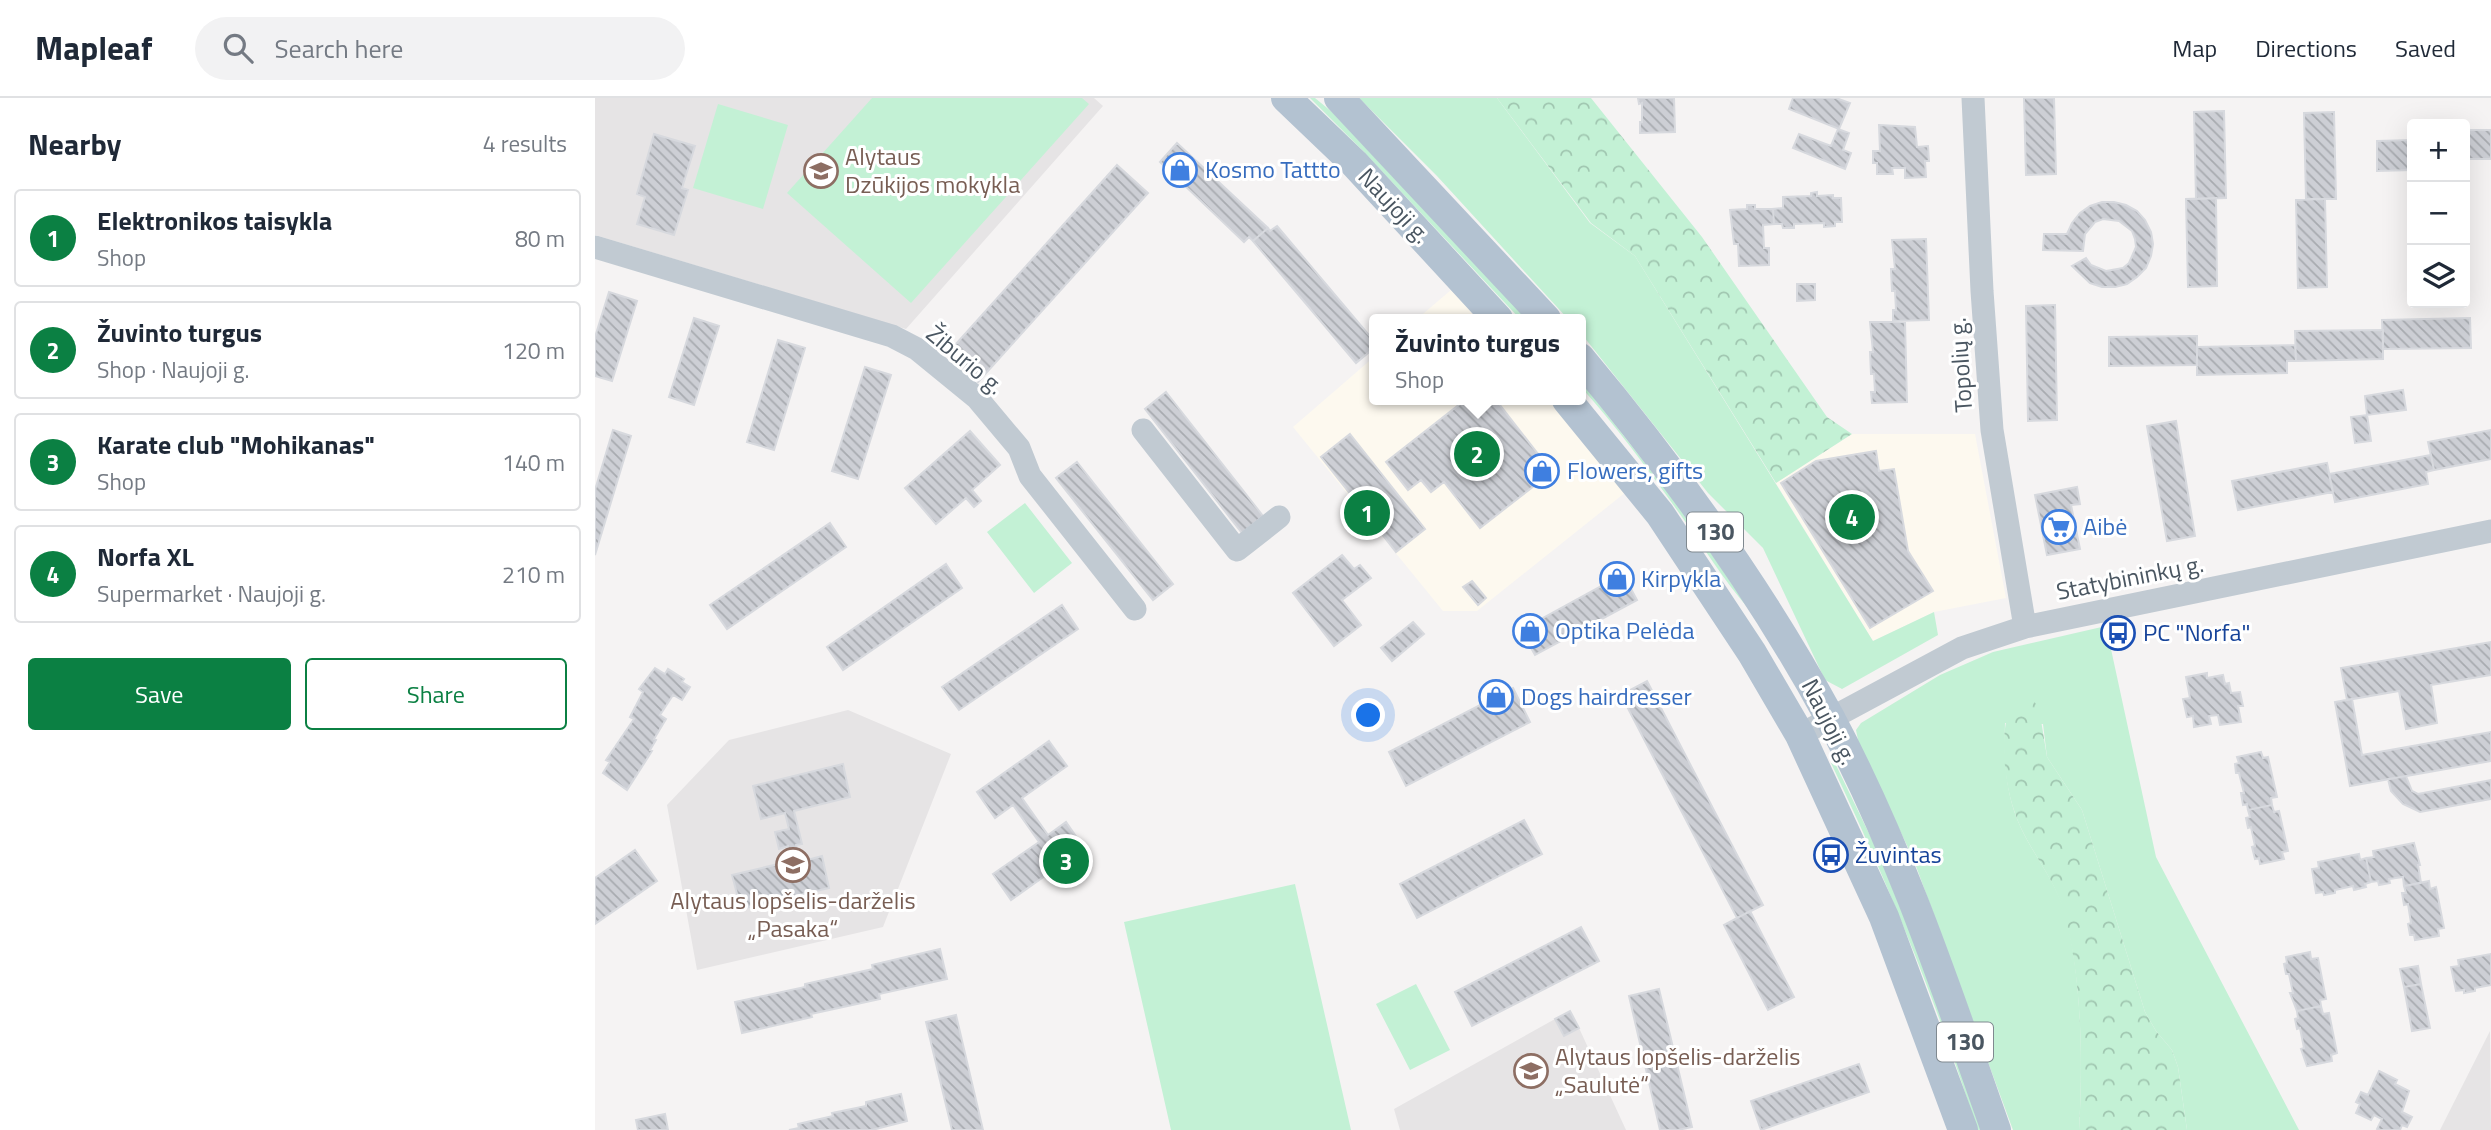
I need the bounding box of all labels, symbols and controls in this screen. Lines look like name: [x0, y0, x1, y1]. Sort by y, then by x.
search box: [195, 17, 685, 80]
text: Mapleaf: [35, 23, 153, 73]
icon: search: [219, 29, 257, 67]
text: Search here: [275, 29, 403, 68]
text: Map: [2172, 30, 2217, 66]
text: Directions: [2255, 30, 2357, 66]
text: Saved: [2395, 30, 2456, 66]
map controls: [2407, 119, 2470, 308]
button: +: [2407, 119, 2470, 182]
text: Nearby: [28, 121, 121, 167]
text: 4 results: [483, 126, 567, 161]
place label: Alytaus Dzūkijos mokykla: [845, 138, 1020, 202]
shop icon: Kosmo Tattto: [1161, 151, 1199, 189]
place label: Kosmo Tattto: [1205, 151, 1341, 187]
school or university icon: Alytaus Dzūkijos mokykla: [802, 152, 840, 190]
street label: Naujoji g.: [1350, 159, 1439, 251]
button: −: [2407, 182, 2470, 245]
text: Elektronikos taisykla: [97, 201, 332, 240]
text: 1: [47, 221, 59, 256]
text: 80 m: [515, 221, 565, 256]
text: Shop: [97, 240, 146, 275]
button: layers: [2407, 245, 2470, 308]
text: Žuvinto turgus: [97, 313, 262, 352]
popup: [1369, 314, 1586, 405]
street label: Žiburio g.: [919, 316, 1013, 403]
street label: Topolių g.: [1939, 317, 1981, 414]
text: Žuvinto turgus: [1395, 323, 1560, 362]
text: 2: [47, 333, 59, 368]
text: 120 m: [502, 333, 565, 368]
text: Shop · Naujoji g.: [97, 352, 250, 387]
text: Shop: [1395, 362, 1444, 397]
text: Karate club "Mohikanas": [97, 425, 375, 464]
pin: 2: [1454, 428, 1500, 480]
text: 3: [47, 445, 59, 480]
text: 140 m: [502, 445, 565, 480]
shop icon: Flowers, gifts: [1523, 452, 1561, 490]
place label: Flowers, gifts: [1567, 452, 1703, 488]
text: Shop: [97, 464, 146, 499]
pin: 1: [1344, 487, 1390, 539]
pin: 4: [1829, 491, 1875, 543]
supermarket icon: Aibė: [2040, 508, 2078, 546]
place label: Aibė: [2083, 508, 2127, 544]
road number: 130: [1687, 512, 1743, 552]
text: Norfa XL: [97, 537, 194, 576]
street label: Statybininkų g.: [2053, 545, 2206, 609]
text: 4: [47, 557, 59, 592]
text: 210 m: [502, 557, 565, 592]
shop icon: Kirpykla: [1598, 560, 1636, 598]
place label: Kirpykla: [1641, 560, 1721, 596]
text: Supermarket · Naujoji g.: [97, 576, 326, 611]
shop icon: Optika Pelėda: [1511, 612, 1549, 650]
place label: Optika Pelėda: [1555, 612, 1694, 648]
bus stop icon: PC "Norfa": [2099, 614, 2137, 652]
place label: PC "Norfa": [2143, 614, 2250, 650]
button: Save: [28, 658, 291, 730]
button: Share: [305, 658, 567, 730]
street label: Naujoji g.: [1793, 672, 1867, 771]
shop icon: Dogs hairdresser: [1477, 678, 1515, 716]
place label: Dogs hairdresser: [1521, 678, 1692, 714]
your location: [1351, 698, 1385, 732]
pin: 3: [1043, 835, 1089, 887]
bus stop icon: Žuvintas: [1812, 836, 1850, 874]
place label: Žuvintas: [1855, 836, 1942, 872]
school or university icon: Alytaus lopšelis-darželis „Pasaka“: [774, 846, 812, 884]
place label: Alytaus lopšelis-darželis „Pasaka“: [670, 882, 916, 946]
road number: 130: [1937, 1023, 1993, 1062]
place label: Alytaus lopšelis-darželis „Saulutė“: [1555, 1038, 1800, 1102]
school or university icon: Alytaus lopšelis-darželis „Saulutė“: [1512, 1052, 1550, 1090]

